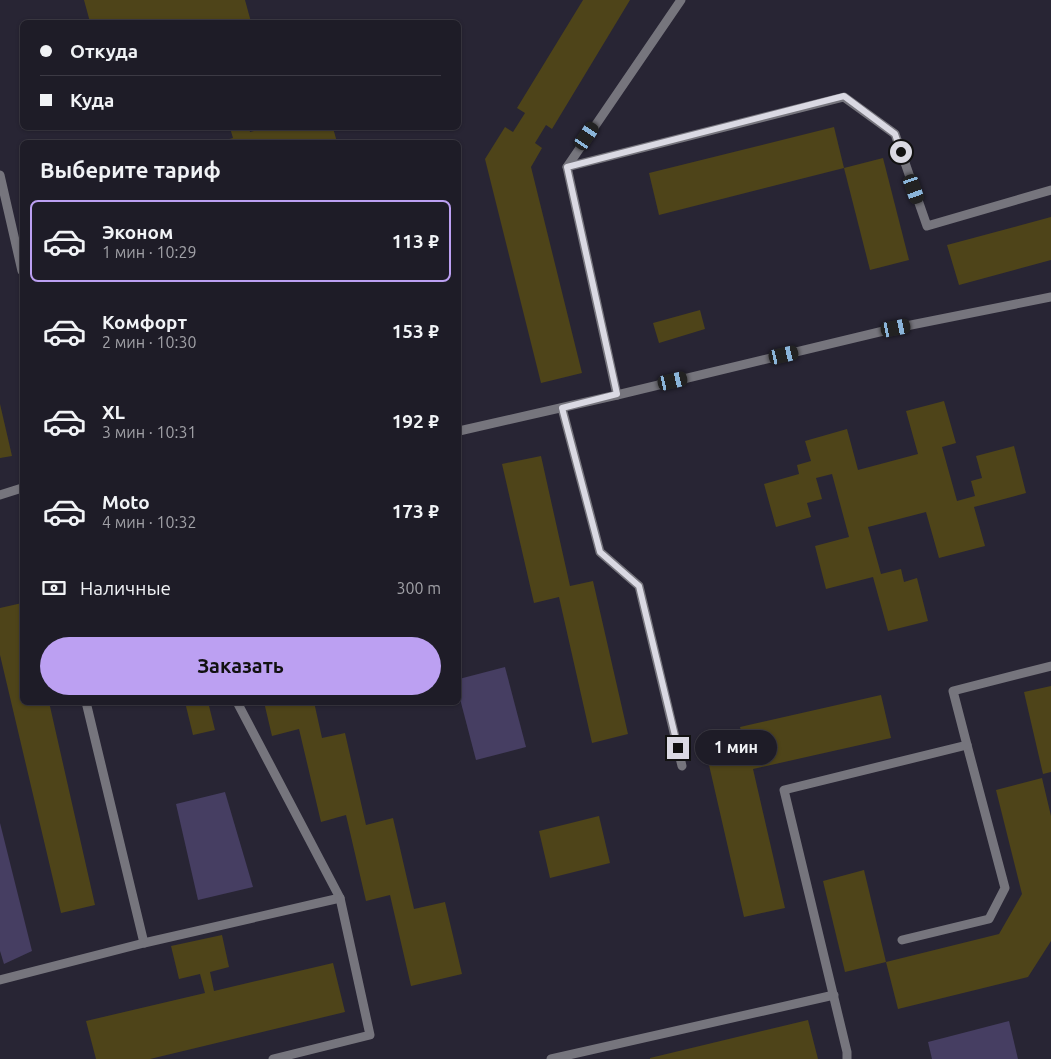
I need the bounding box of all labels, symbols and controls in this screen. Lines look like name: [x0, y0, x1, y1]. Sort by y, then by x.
text: Откуда: [70, 40, 138, 62]
text: Куда: [70, 89, 114, 111]
car: [572, 119, 601, 153]
route start: [890, 141, 912, 163]
text: Выберите тариф: [40, 157, 221, 182]
car: [902, 172, 925, 206]
icon: car: [42, 219, 87, 264]
text: Эконом: [102, 221, 173, 243]
text: 113 ₽: [392, 230, 439, 252]
text: 1 мин · 10:29: [102, 243, 196, 261]
icon: car: [42, 309, 87, 354]
text: Комфорт: [102, 311, 187, 333]
car: [879, 318, 912, 338]
text: 153 ₽: [392, 320, 439, 342]
text: 2 мин · 10:30: [102, 333, 196, 351]
car: [767, 344, 800, 366]
car: [656, 370, 689, 392]
icon: car: [42, 399, 87, 444]
text: XL: [102, 401, 125, 423]
text: 192 ₽: [392, 410, 439, 432]
text: 3 мин · 10:31: [102, 423, 196, 441]
icon: car: [42, 489, 87, 534]
text: Moto: [102, 491, 150, 513]
text: 173 ₽: [392, 500, 439, 522]
text: 4 мин · 10:32: [102, 513, 196, 531]
icon: cash: [40, 574, 68, 602]
text: Наличные: [80, 577, 171, 599]
text: 300 m: [396, 579, 441, 597]
button: Заказать: [40, 637, 441, 695]
callout: 1 мин: [696, 730, 778, 766]
route end: [667, 737, 689, 759]
text: 1 мин: [714, 738, 758, 756]

